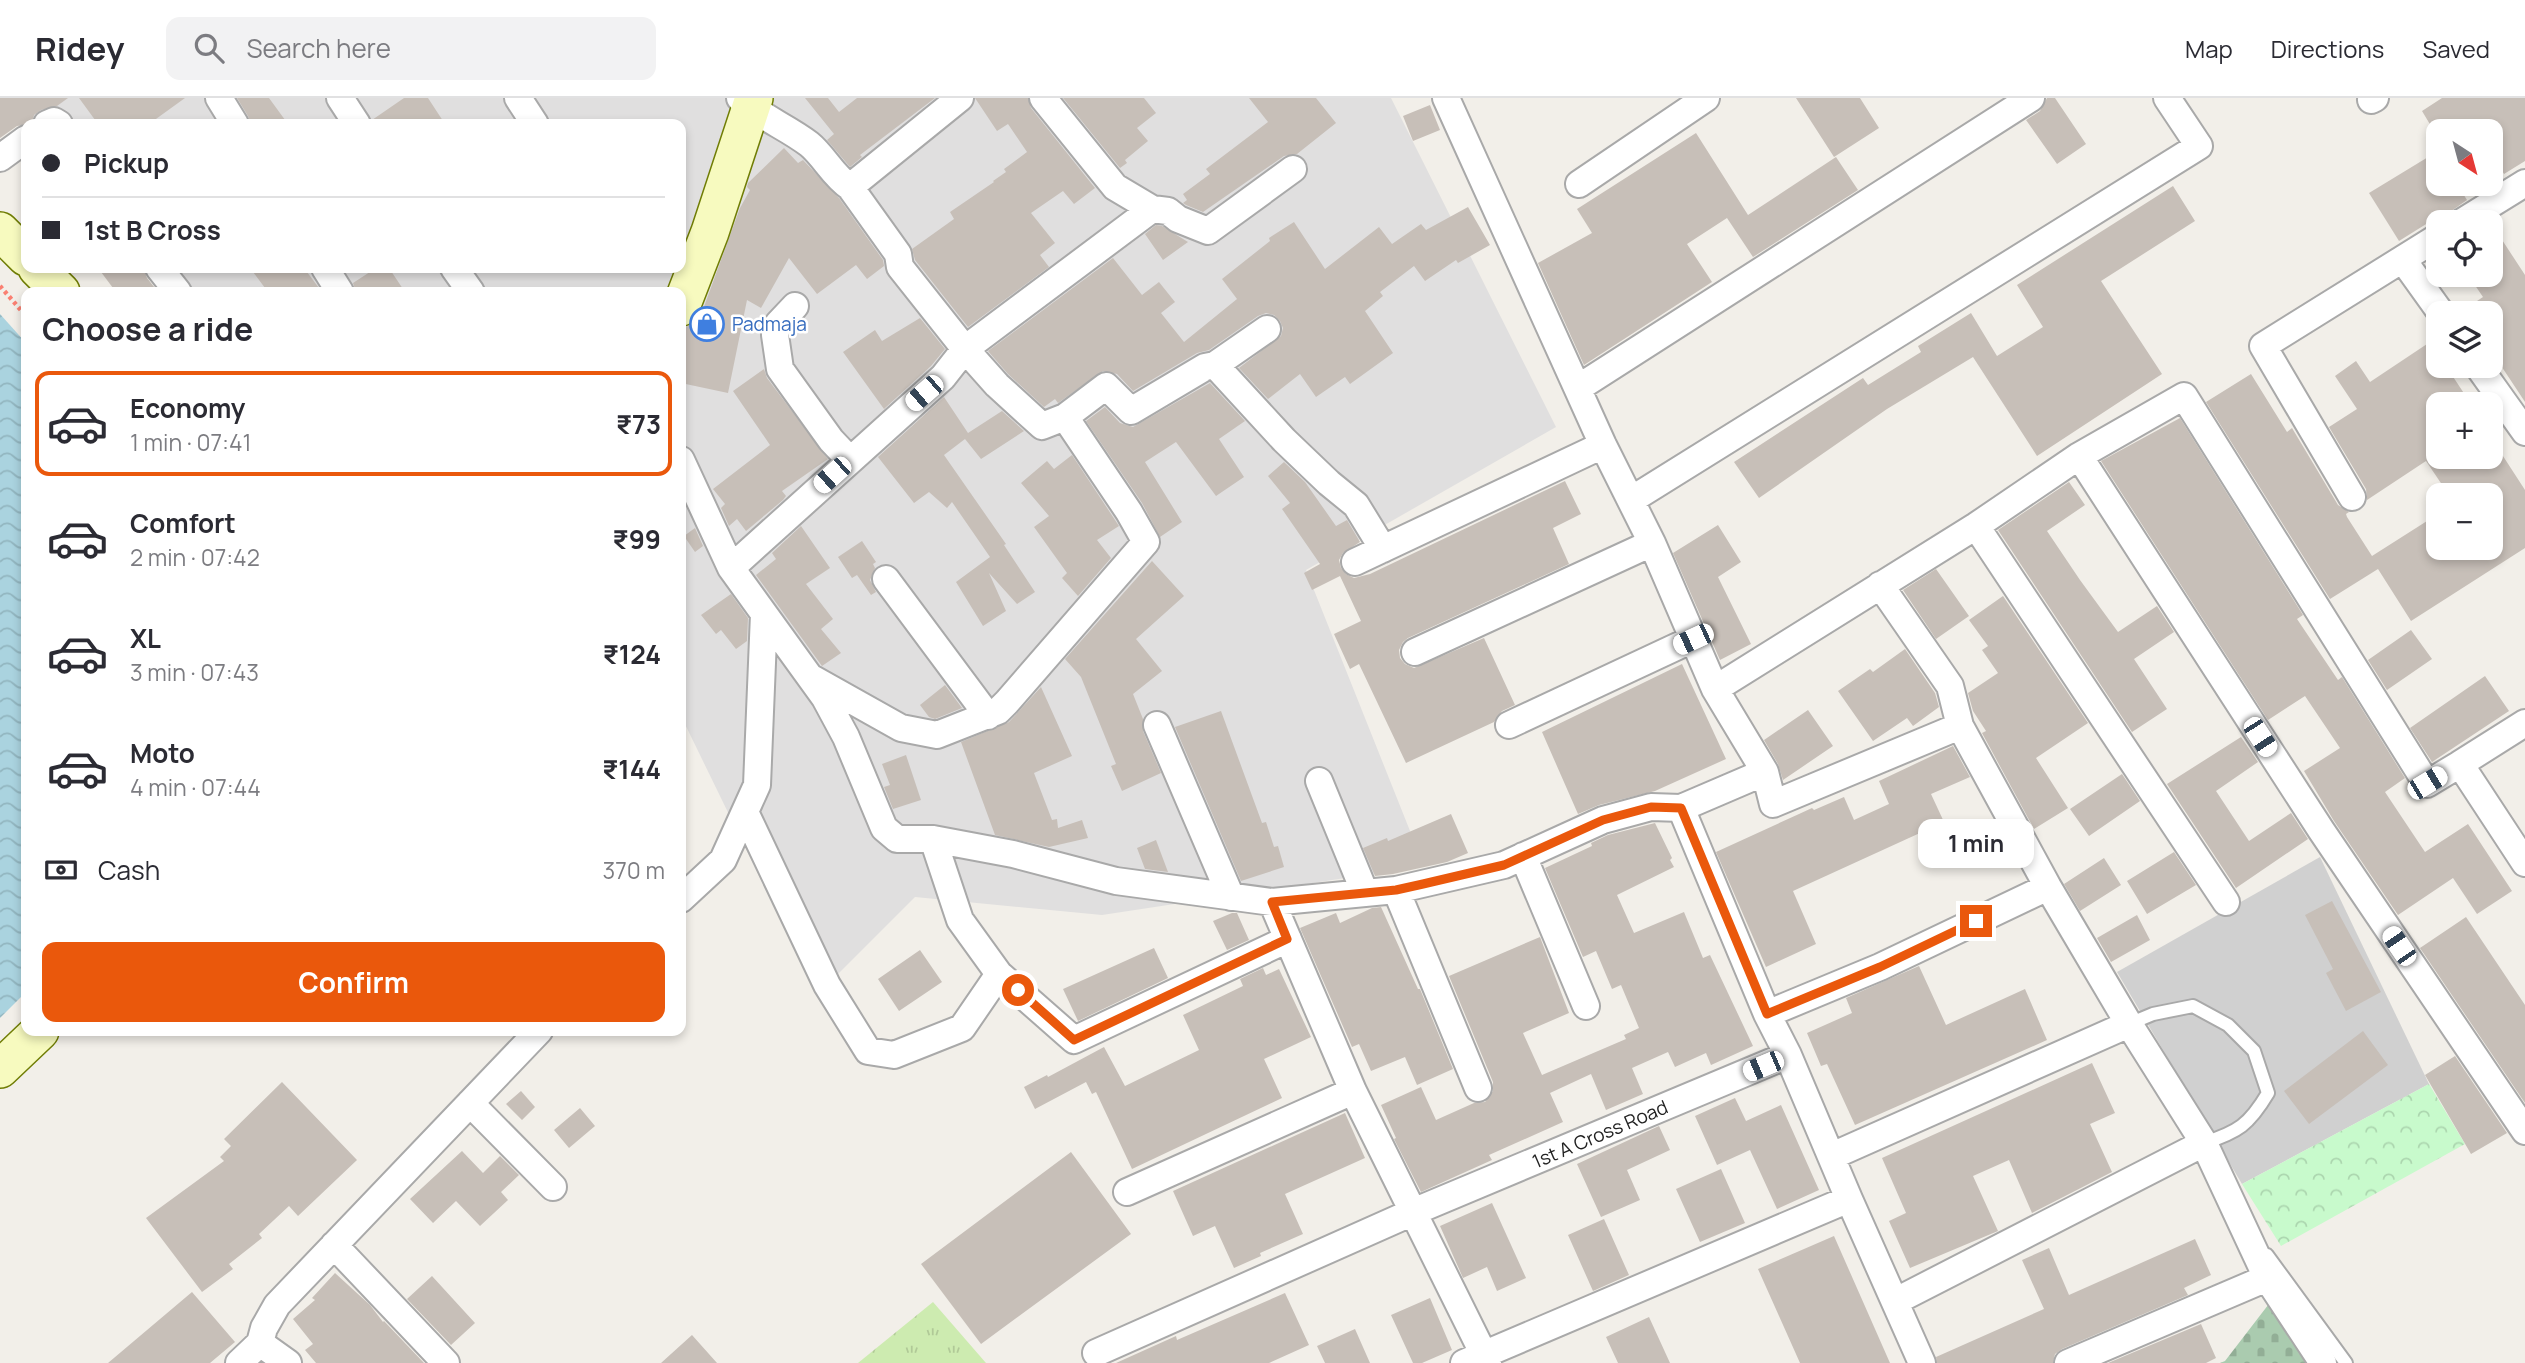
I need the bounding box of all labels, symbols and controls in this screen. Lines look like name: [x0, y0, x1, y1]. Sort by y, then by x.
search box: [166, 17, 656, 80]
text: Ridey: [35, 26, 124, 71]
icon: search: [190, 29, 228, 67]
text: Search here: [246, 30, 391, 66]
text: Map: [2185, 32, 2233, 65]
text: Directions: [2271, 32, 2384, 65]
text: Saved: [2422, 32, 2490, 65]
north arrow: [2426, 119, 2502, 196]
map controls: [2426, 119, 2503, 560]
text: Pickup: [84, 145, 169, 181]
button: locate: [2426, 210, 2503, 287]
text: 1st B Cross: [84, 212, 221, 248]
button: layers: [2426, 301, 2503, 378]
shop icon: Padmaja: [688, 305, 726, 343]
text: Choose a ride: [42, 307, 253, 351]
place label: Padmaja: [732, 311, 807, 337]
car: [902, 371, 947, 415]
text: Economy: [130, 390, 245, 426]
icon: car: [46, 392, 109, 455]
button: +: [2426, 392, 2503, 469]
text: ₹73: [616, 406, 661, 442]
text: 1 min · 07:41: [130, 426, 252, 458]
car: [810, 453, 855, 497]
button: −: [2426, 483, 2503, 560]
text: Comfort: [130, 505, 236, 541]
icon: car: [46, 507, 109, 570]
text: ₹99: [613, 521, 661, 557]
text: 2 min · 07:42: [130, 541, 260, 573]
text: XL: [130, 620, 161, 656]
car: [1670, 621, 1717, 657]
icon: car: [46, 622, 109, 685]
text: ₹124: [603, 636, 661, 672]
text: 3 min · 07:43: [130, 656, 259, 688]
car: [2240, 714, 2281, 760]
text: Moto: [130, 735, 195, 771]
icon: car: [46, 737, 109, 800]
text: ₹144: [602, 751, 661, 787]
car: [2404, 763, 2451, 803]
text: 4 min · 07:44: [130, 771, 261, 803]
callout: 1 min: [1918, 820, 2034, 868]
text: 1 min: [1948, 827, 2004, 859]
icon: cash: [42, 851, 80, 889]
text: Cash: [98, 852, 160, 888]
text: 370 m: [603, 854, 665, 886]
route end: [1960, 905, 1992, 937]
car: [2379, 923, 2420, 969]
button: Confirm: [42, 942, 665, 1022]
route start: [1002, 974, 1034, 1006]
car: [1740, 1048, 1787, 1084]
street label: 1st A Cross Road: [1528, 1094, 1672, 1174]

